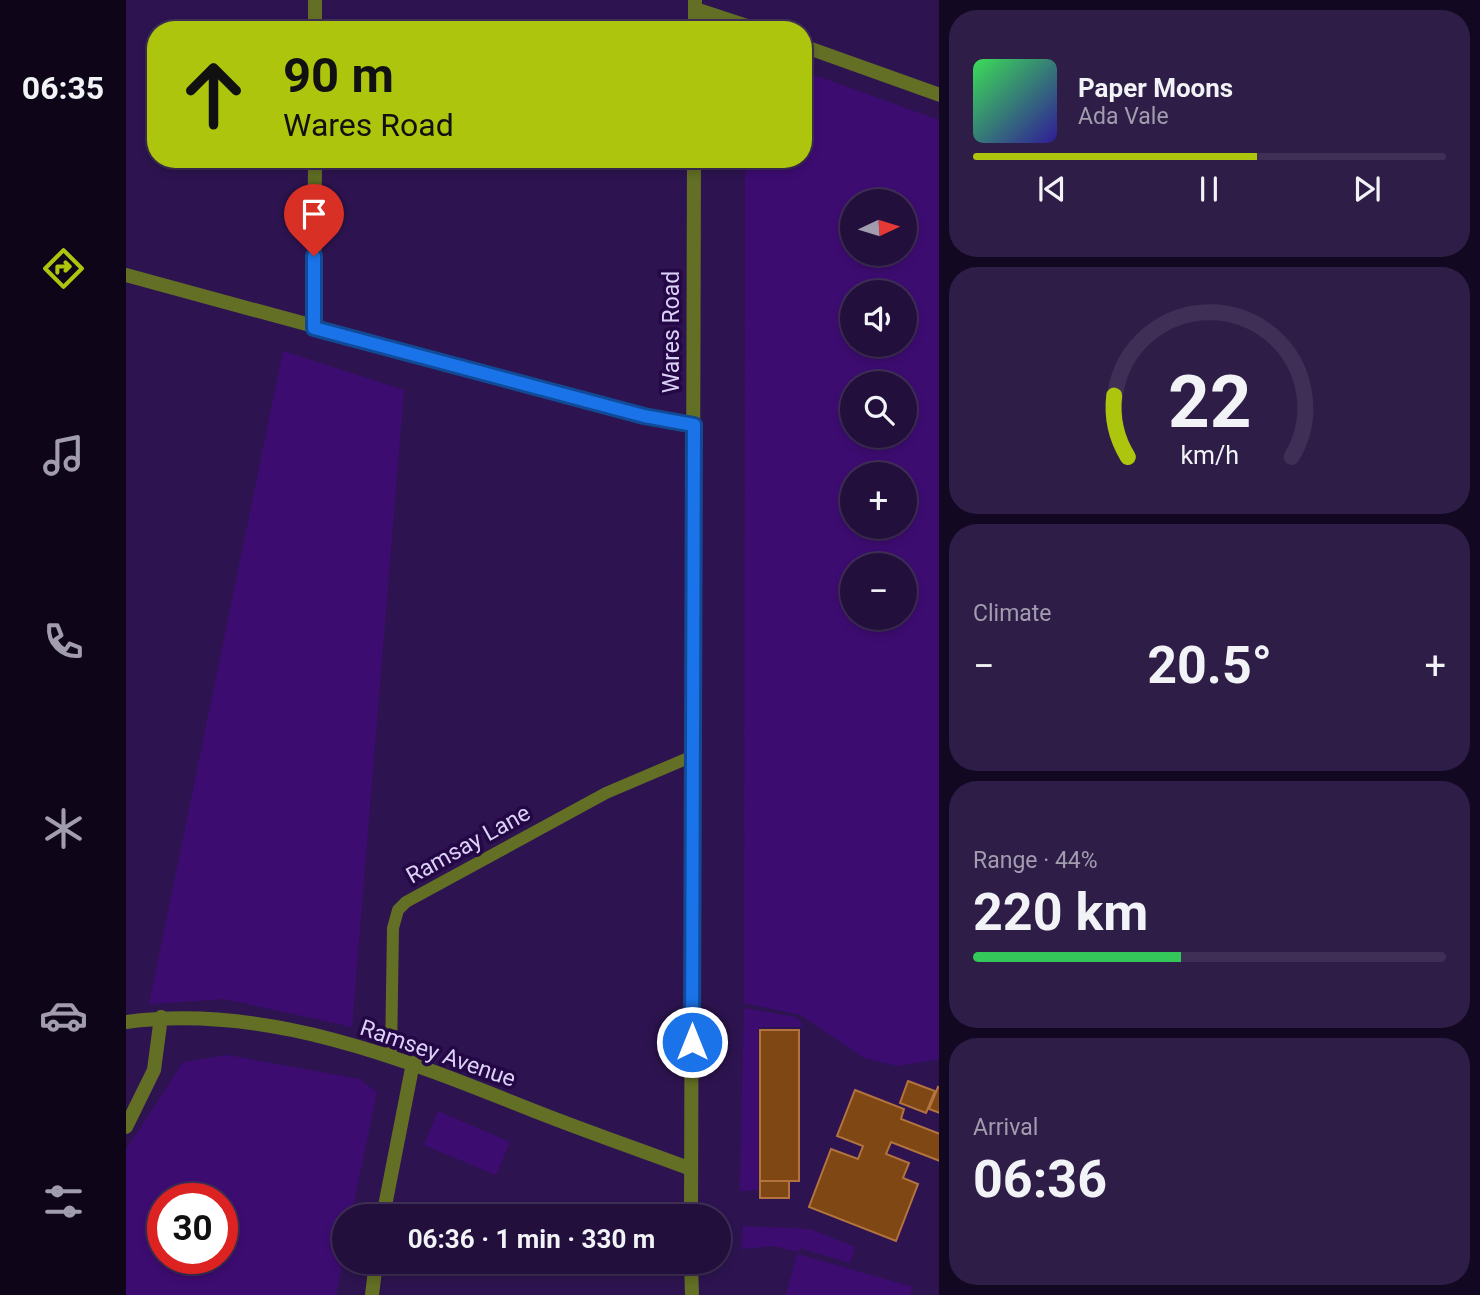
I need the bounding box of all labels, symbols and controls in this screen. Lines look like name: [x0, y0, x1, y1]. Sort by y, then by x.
text: 90 m: [283, 47, 394, 104]
icon: ahead: [168, 49, 259, 140]
text: 06:35: [22, 69, 104, 107]
text: Paper Moons: [1078, 73, 1233, 103]
text: Ada Vale: [1078, 103, 1169, 130]
text: Wares Road: [283, 106, 454, 144]
icon: previous: [1033, 170, 1071, 208]
icon: pause: [1190, 170, 1228, 208]
icon: next: [1348, 170, 1386, 208]
pin: [284, 184, 344, 256]
north arrow: [840, 189, 917, 266]
map controls: [840, 189, 917, 630]
icon: arrive: [295, 195, 333, 233]
icon: directions: [39, 244, 88, 293]
street label: Wares Road: [658, 271, 685, 393]
button: sound: [840, 280, 917, 357]
text: 22: [1168, 359, 1251, 445]
button: search: [840, 371, 917, 448]
icon: music: [39, 431, 88, 480]
text: km/h: [1180, 440, 1239, 469]
button: +: [840, 462, 917, 539]
button: −: [840, 553, 917, 630]
text: Climate: [973, 600, 1052, 627]
icon: phone: [39, 617, 88, 666]
text: 20.5°: [1147, 635, 1272, 696]
text: −: [973, 644, 995, 688]
text: +: [1424, 644, 1446, 688]
street label: Ramsay Lane: [402, 799, 535, 890]
icon: climate: [39, 804, 88, 853]
text: Range · 44%: [973, 847, 1098, 874]
text: 220 km: [973, 882, 1148, 943]
icon: car: [39, 991, 88, 1040]
position arrow: [655, 1005, 729, 1079]
street label: Ramsey Avenue: [357, 1014, 519, 1093]
text: Arrival: [973, 1114, 1038, 1141]
text: 06:36: [973, 1149, 1107, 1210]
icon: filters: [39, 1177, 88, 1226]
speed limit sign: 30: [147, 1183, 238, 1274]
text: 06:36 · 1 min · 330 m: [408, 1224, 655, 1254]

